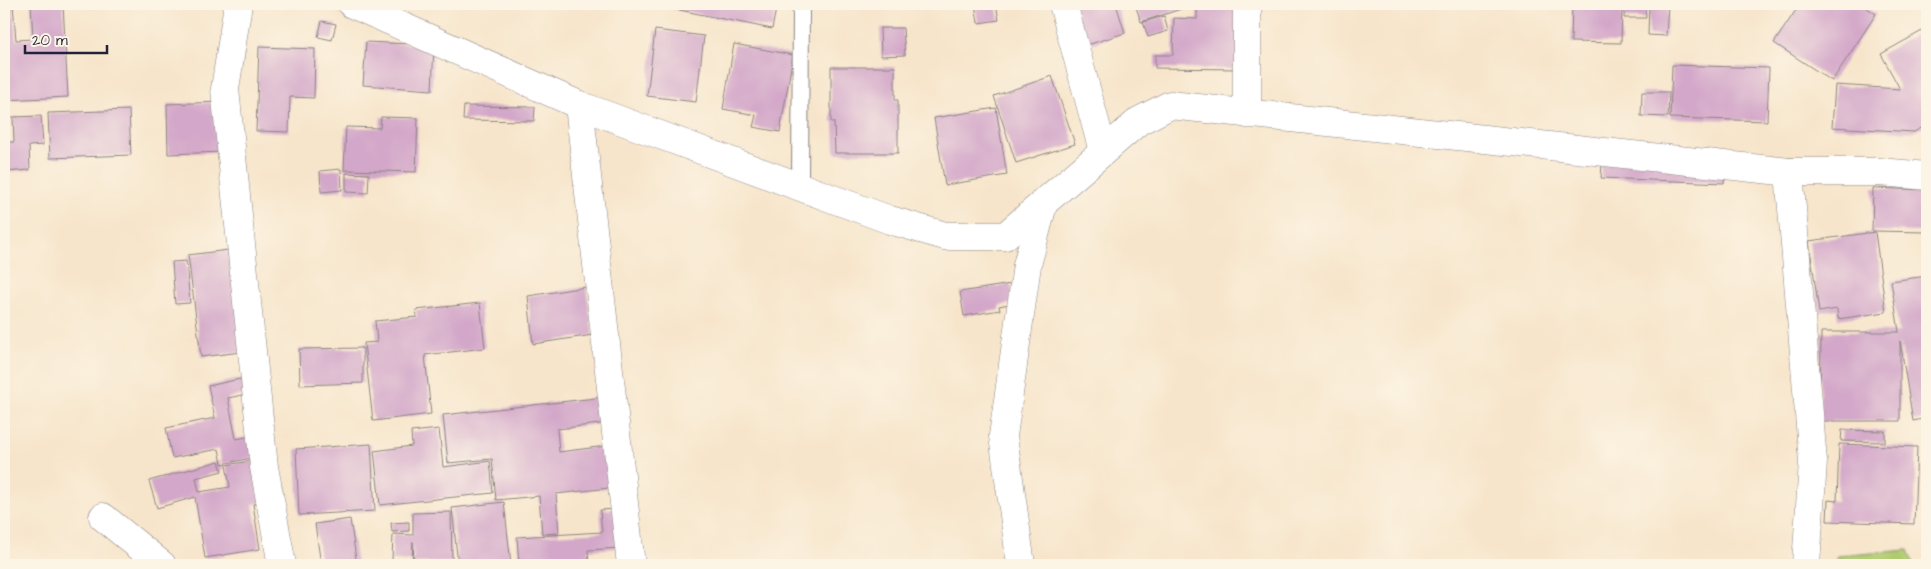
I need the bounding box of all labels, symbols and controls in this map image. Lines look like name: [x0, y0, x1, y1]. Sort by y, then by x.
scale bar: [25, 22, 108, 54]
text: 20 m: [32, 30, 68, 51]

